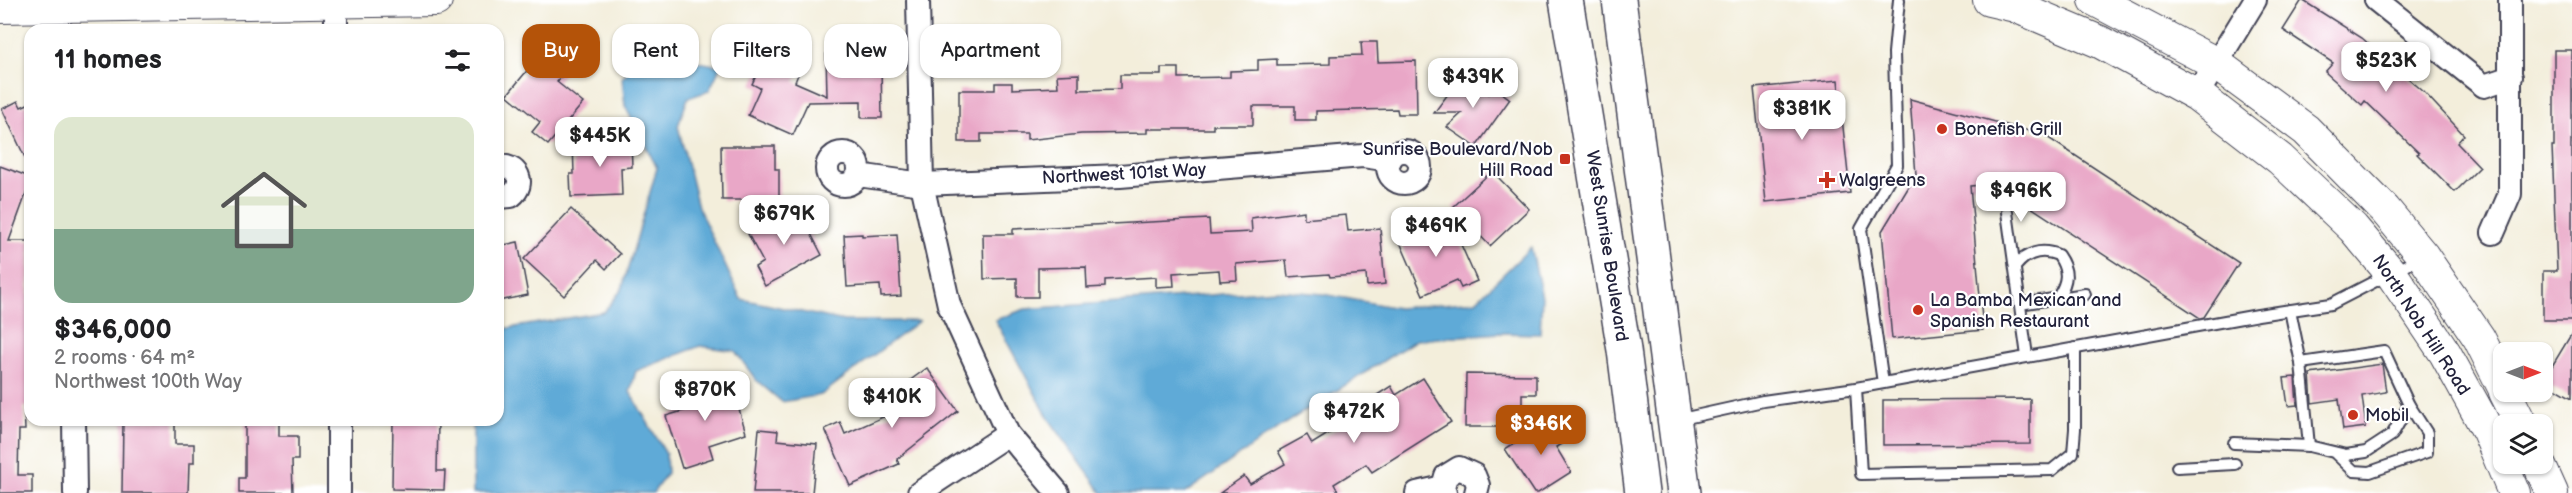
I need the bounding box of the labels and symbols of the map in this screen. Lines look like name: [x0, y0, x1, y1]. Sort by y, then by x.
pin: $523K: [2344, 42, 2428, 93]
pin: $439K: [1431, 58, 1515, 109]
pin: $381K: [1760, 90, 1844, 141]
pin: $445K: [558, 117, 642, 168]
place label: Bonefish Grill: [1954, 119, 2062, 140]
marker: Bonefish Grill: [1935, 122, 1949, 136]
place label: Sunrise Boulevard/Nob Hill Road: [1363, 139, 1553, 181]
street label: West Sunrise Boulevard: [1582, 149, 1632, 343]
marker: Sunrise Boulevard/Nob Hill Road: [1558, 152, 1572, 166]
street label: Northwest 101st Way: [1041, 159, 1208, 189]
place label: Walgreens: [1839, 170, 1925, 191]
pin: $496K: [1979, 172, 2063, 223]
marker: Walgreens: [1820, 173, 1834, 187]
pin: $679K: [742, 195, 826, 246]
pin: $469K: [1394, 207, 1478, 258]
street label: North Nob Hill Road: [2368, 251, 2474, 399]
place label: La Bamba Mexican and Spanish Restaurant: [1930, 290, 2122, 332]
marker: La Bamba Mexican and Spanish Restaurant: [1911, 303, 1925, 317]
north arrow: [2493, 342, 2553, 402]
pin: $870K: [663, 371, 747, 422]
pin: $410K: [850, 378, 934, 429]
pin: $472K: [1312, 393, 1396, 444]
pin: $346K: [1499, 405, 1583, 456]
place label: Mobil: [2365, 405, 2409, 426]
marker: Mobil: [2346, 408, 2360, 422]

